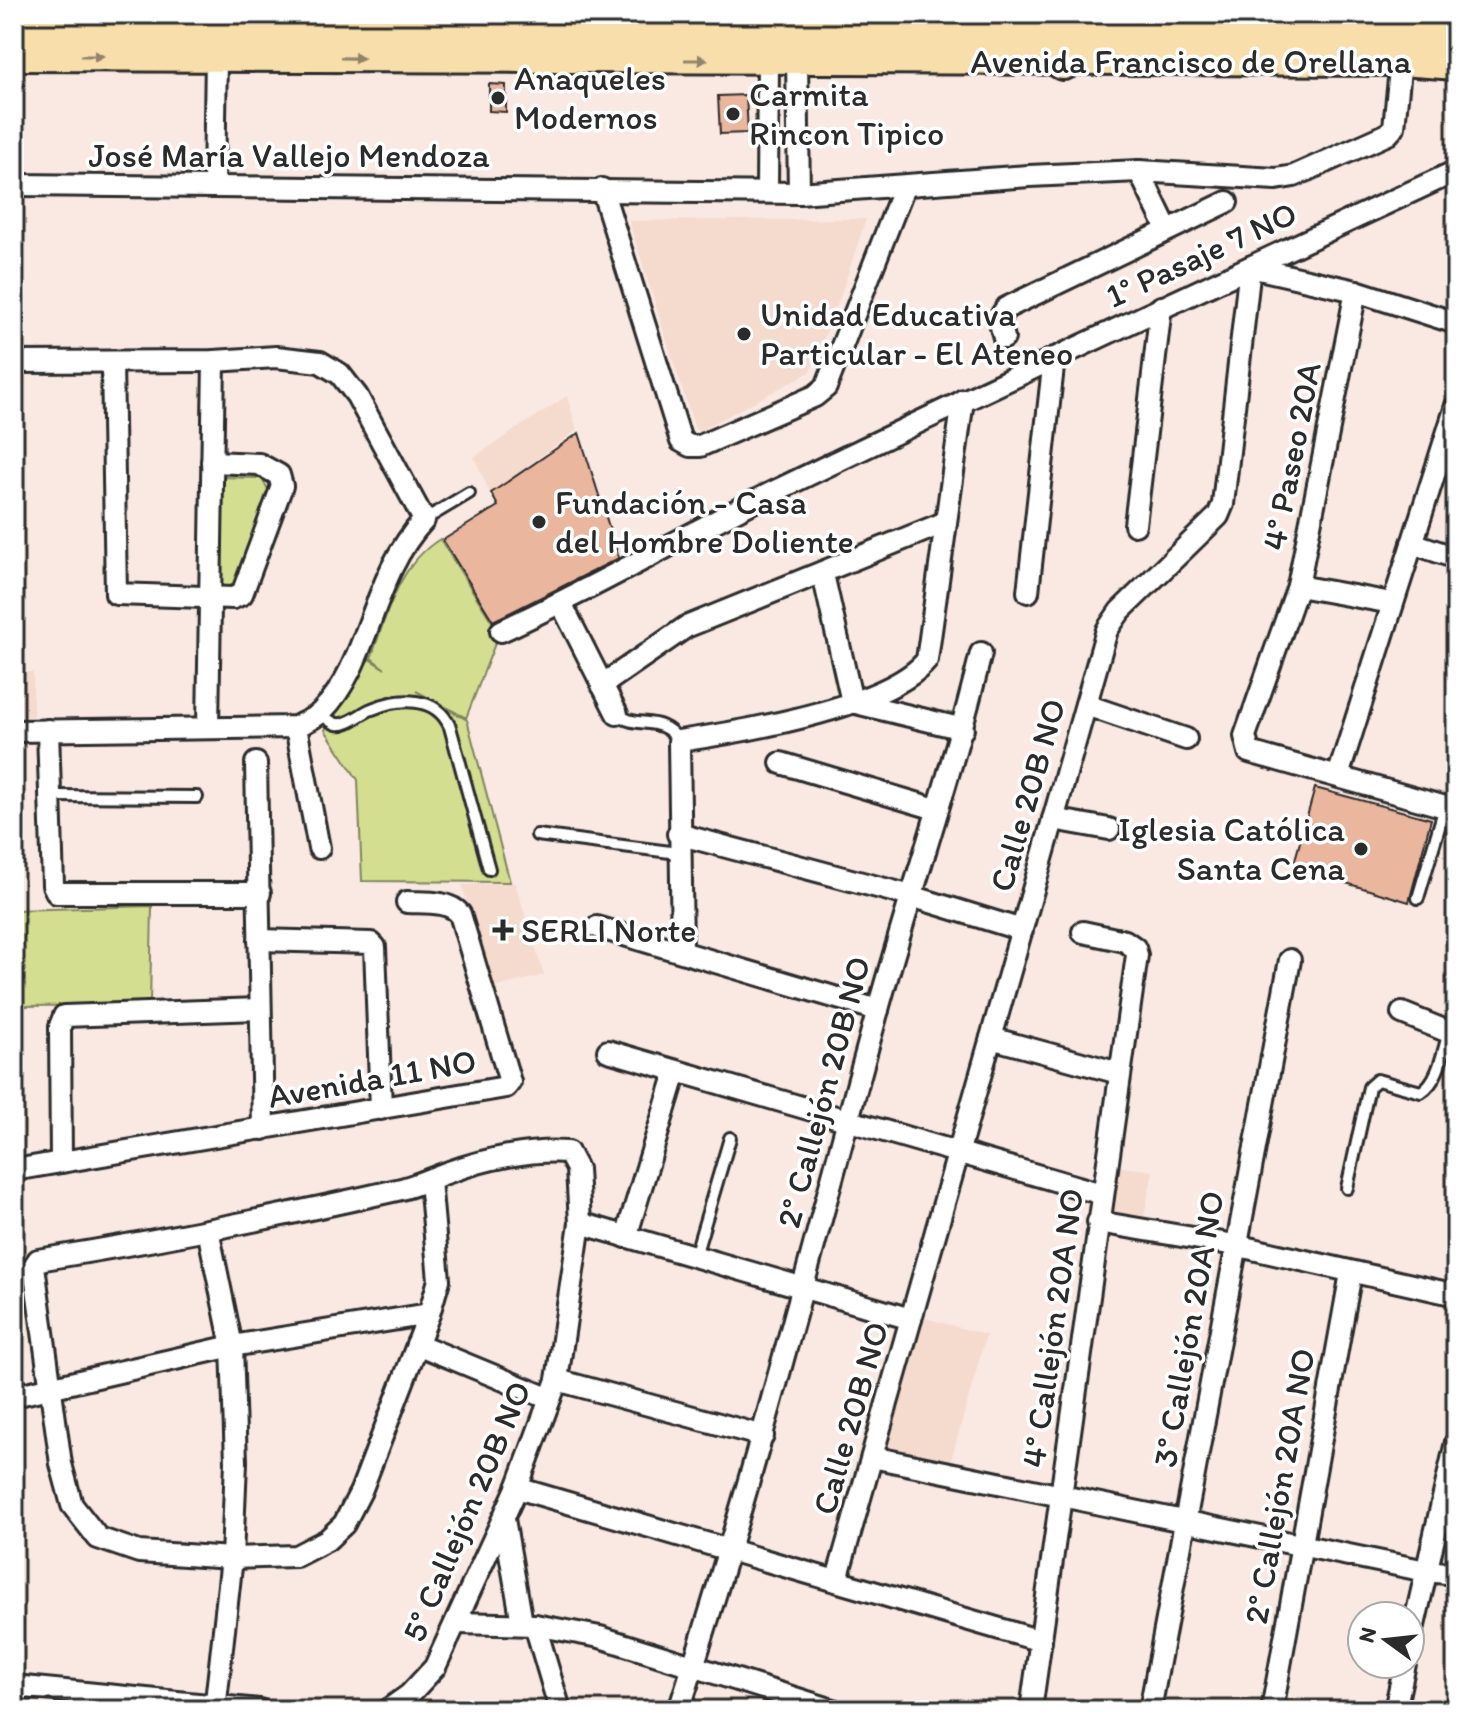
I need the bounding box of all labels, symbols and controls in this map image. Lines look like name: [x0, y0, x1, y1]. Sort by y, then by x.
street label: Avenida Francisco de Orellana: [971, 41, 1412, 82]
one-way arrow: [80, 50, 105, 62]
one-way arrow: [340, 52, 365, 64]
one-way arrow: [684, 54, 709, 66]
place label: Anaqueles Modernos: [514, 58, 666, 138]
place label: Carmita Rincon Tipico: [749, 74, 944, 154]
marker: Anaqueles Modernos: [489, 89, 507, 107]
marker: Carmita Rincon Tipico: [724, 105, 742, 123]
street label: José María Vallejo Mendoza: [88, 135, 490, 176]
street label: 1° Pasaje 7 NO: [1099, 192, 1303, 317]
place label: Unidad Educativa Particular - El Ateneo: [760, 294, 1073, 374]
marker: Unidad Educativa Particular - El Ateneo: [735, 325, 753, 343]
street label: 4° Paseo 20A: [1253, 358, 1330, 554]
place label: Fundación - Casa del Hombre Doliente: [555, 482, 854, 562]
marker: Fundación - Casa del Hombre Doliente: [530, 513, 548, 531]
street label: Calle 20B NO: [980, 694, 1075, 896]
place label: Iglesia Católica Santa Cena: [1118, 809, 1345, 889]
marker: Iglesia Católica Santa Cena: [1352, 840, 1370, 858]
place label: SERLI Norte: [521, 910, 696, 951]
marker: SERLI Norte: [492, 919, 514, 941]
street label: 2° Callejón 20B NO: [768, 952, 879, 1232]
street label: Avenida 11 NO: [265, 1040, 479, 1117]
street label: 4° Callejón 20A NO: [1013, 1186, 1092, 1470]
street label: 3° Callejón 20A NO: [1144, 1188, 1233, 1470]
street label: Calle 20B NO: [803, 1317, 898, 1519]
street label: 2° Callejón 20A NO: [1235, 1345, 1324, 1627]
street label: 5° Callejón 20B NO: [393, 1375, 540, 1648]
north arrow: [1346, 1600, 1426, 1680]
text: N: [1352, 1624, 1382, 1646]

